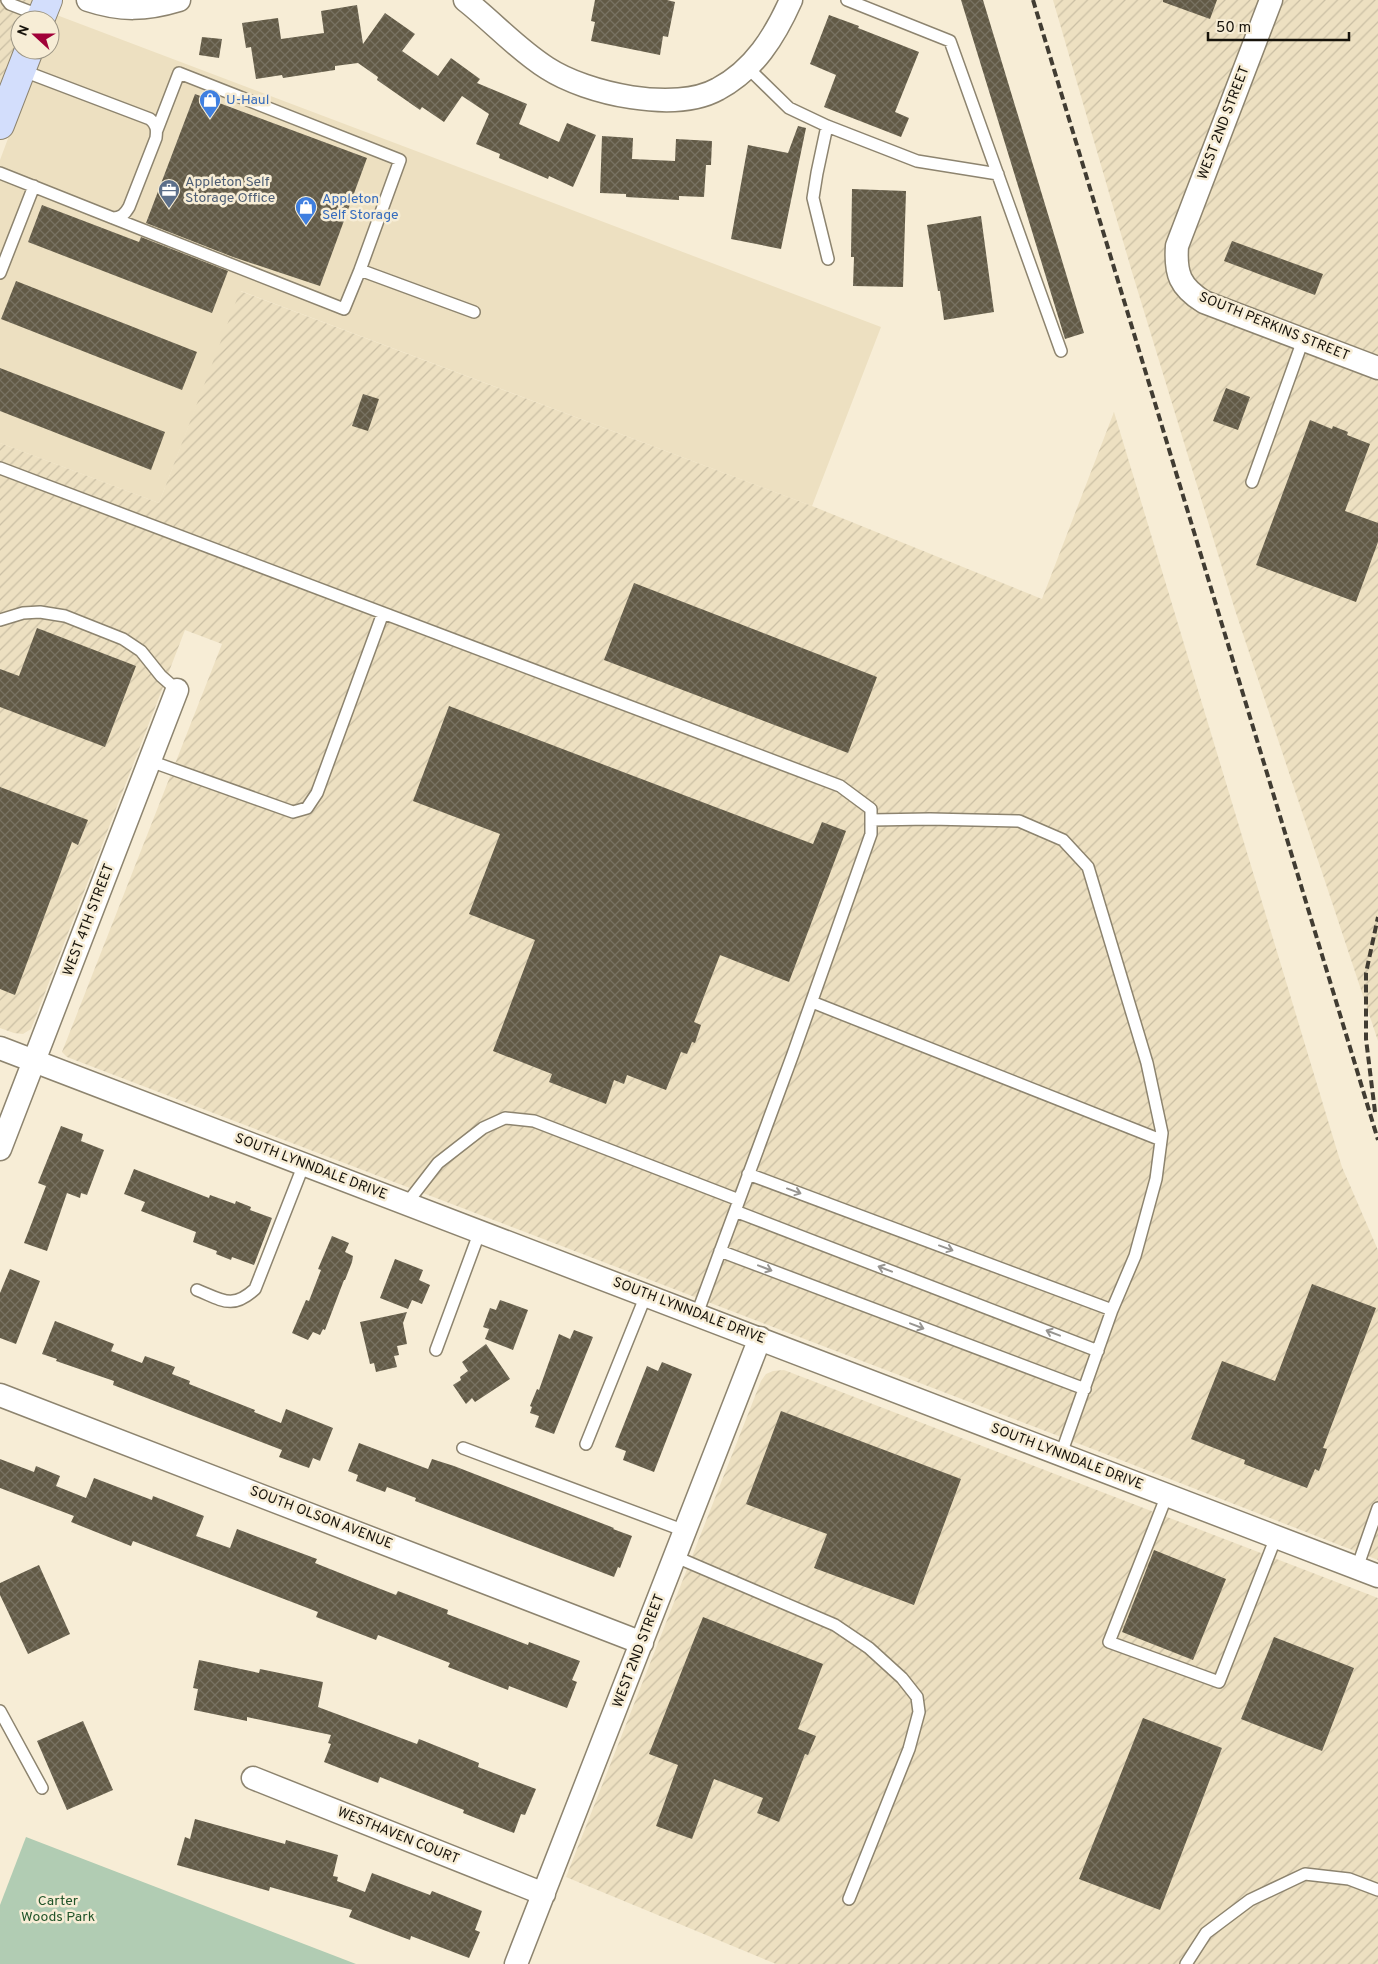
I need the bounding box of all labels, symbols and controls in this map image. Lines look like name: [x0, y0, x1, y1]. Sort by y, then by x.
north arrow: [10, 10, 60, 60]
scale bar: [1208, 10, 1349, 42]
text: 50 m: [1216, 19, 1251, 38]
text: N: [15, 23, 34, 39]
street label: WEST 2ND STREET: [1194, 64, 1254, 182]
shop icon: U-Haul: [198, 88, 222, 119]
place label: U-Haul: [226, 92, 269, 109]
place label: Appleton Self Storage Office: [185, 174, 275, 207]
office icon: Appleton Self Storage Office: [157, 178, 181, 209]
place label: Appleton Self Storage: [322, 191, 399, 224]
shop icon: Appleton Self Storage: [294, 195, 318, 226]
street label: SOUTH PERKINS STREET: [1196, 289, 1352, 365]
street label: WEST 4TH STREET: [60, 862, 118, 978]
street label: SOUTH LYNNDALE DRIVE: [232, 1130, 390, 1204]
one-way arrow: [786, 1187, 801, 1196]
one-way arrow: [938, 1244, 954, 1253]
one-way arrow: [757, 1264, 772, 1273]
one-way arrow: [878, 1264, 893, 1273]
street label: SOUTH LYNNDALE DRIVE: [610, 1274, 768, 1348]
one-way arrow: [909, 1322, 924, 1331]
one-way arrow: [1046, 1328, 1061, 1337]
street label: SOUTH LYNNDALE DRIVE: [988, 1420, 1146, 1494]
street label: SOUTH OLSON AVENUE: [247, 1483, 395, 1553]
street label: WEST 2ND STREET: [609, 1592, 669, 1710]
street label: WESTHAVEN COURT: [335, 1804, 461, 1868]
park label: Carter Woods Park: [21, 1893, 95, 1926]

